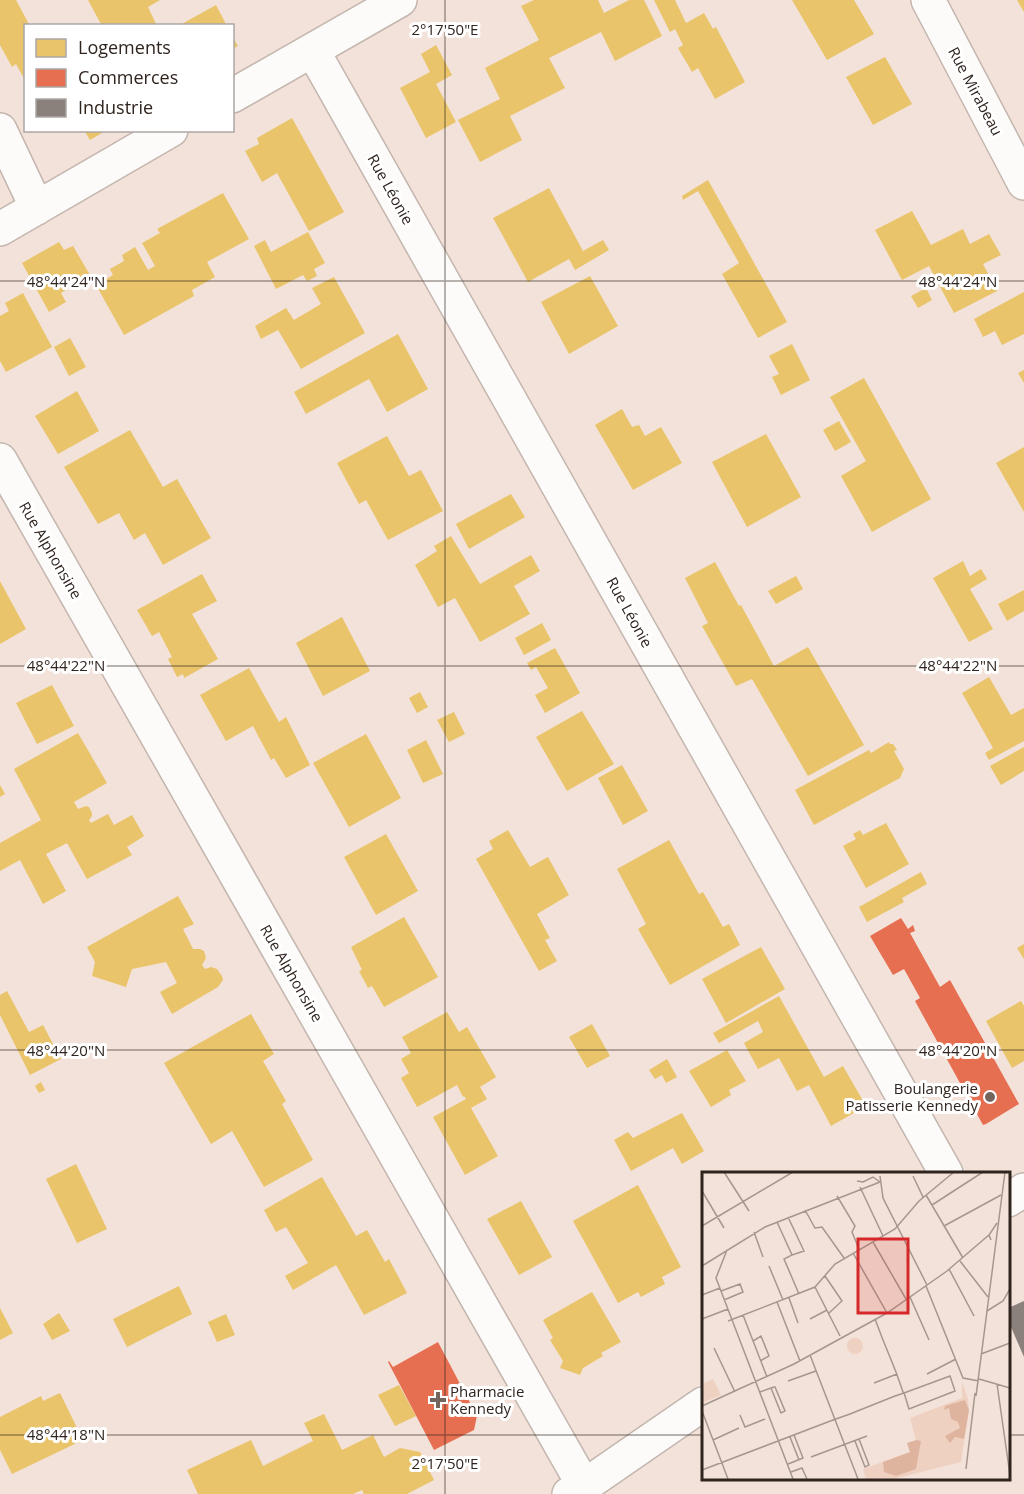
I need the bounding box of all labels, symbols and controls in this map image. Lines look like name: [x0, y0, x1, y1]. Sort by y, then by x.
text: 2°17'50"E: [412, 19, 478, 39]
legend: [24, 24, 234, 132]
text: Logements: [78, 35, 171, 59]
street label: Rue Mirabeau: [944, 43, 1008, 139]
text: Commerces: [78, 65, 178, 89]
text: Industrie: [78, 95, 153, 119]
street label: Rue Léonie: [363, 150, 419, 228]
text: 48°44'24"N: [27, 271, 105, 291]
text: 48°44'24"N: [919, 271, 997, 291]
street label: Rue Alphonsine: [15, 498, 87, 602]
street label: Rue Léonie: [602, 573, 658, 651]
text: 48°44'22"N: [27, 655, 105, 675]
text: 48°44'22"N: [919, 655, 997, 675]
street label: Rue Alphonsine: [256, 921, 328, 1025]
text: 48°44'20"N: [27, 1040, 105, 1060]
text: 48°44'20"N: [919, 1040, 997, 1060]
place label: Boulangerie Patisserie Kennedy: [845, 1078, 978, 1115]
marker: Boulangerie Patisserie Kennedy: [983, 1090, 997, 1104]
inset map: [702, 1172, 1009, 1479]
place label: Pharmacie Kennedy: [450, 1381, 524, 1418]
marker: Pharmacie Kennedy: [431, 1393, 445, 1407]
text: 48°44'18"N: [27, 1424, 105, 1444]
text: 2°17'50"E: [412, 1453, 478, 1473]

